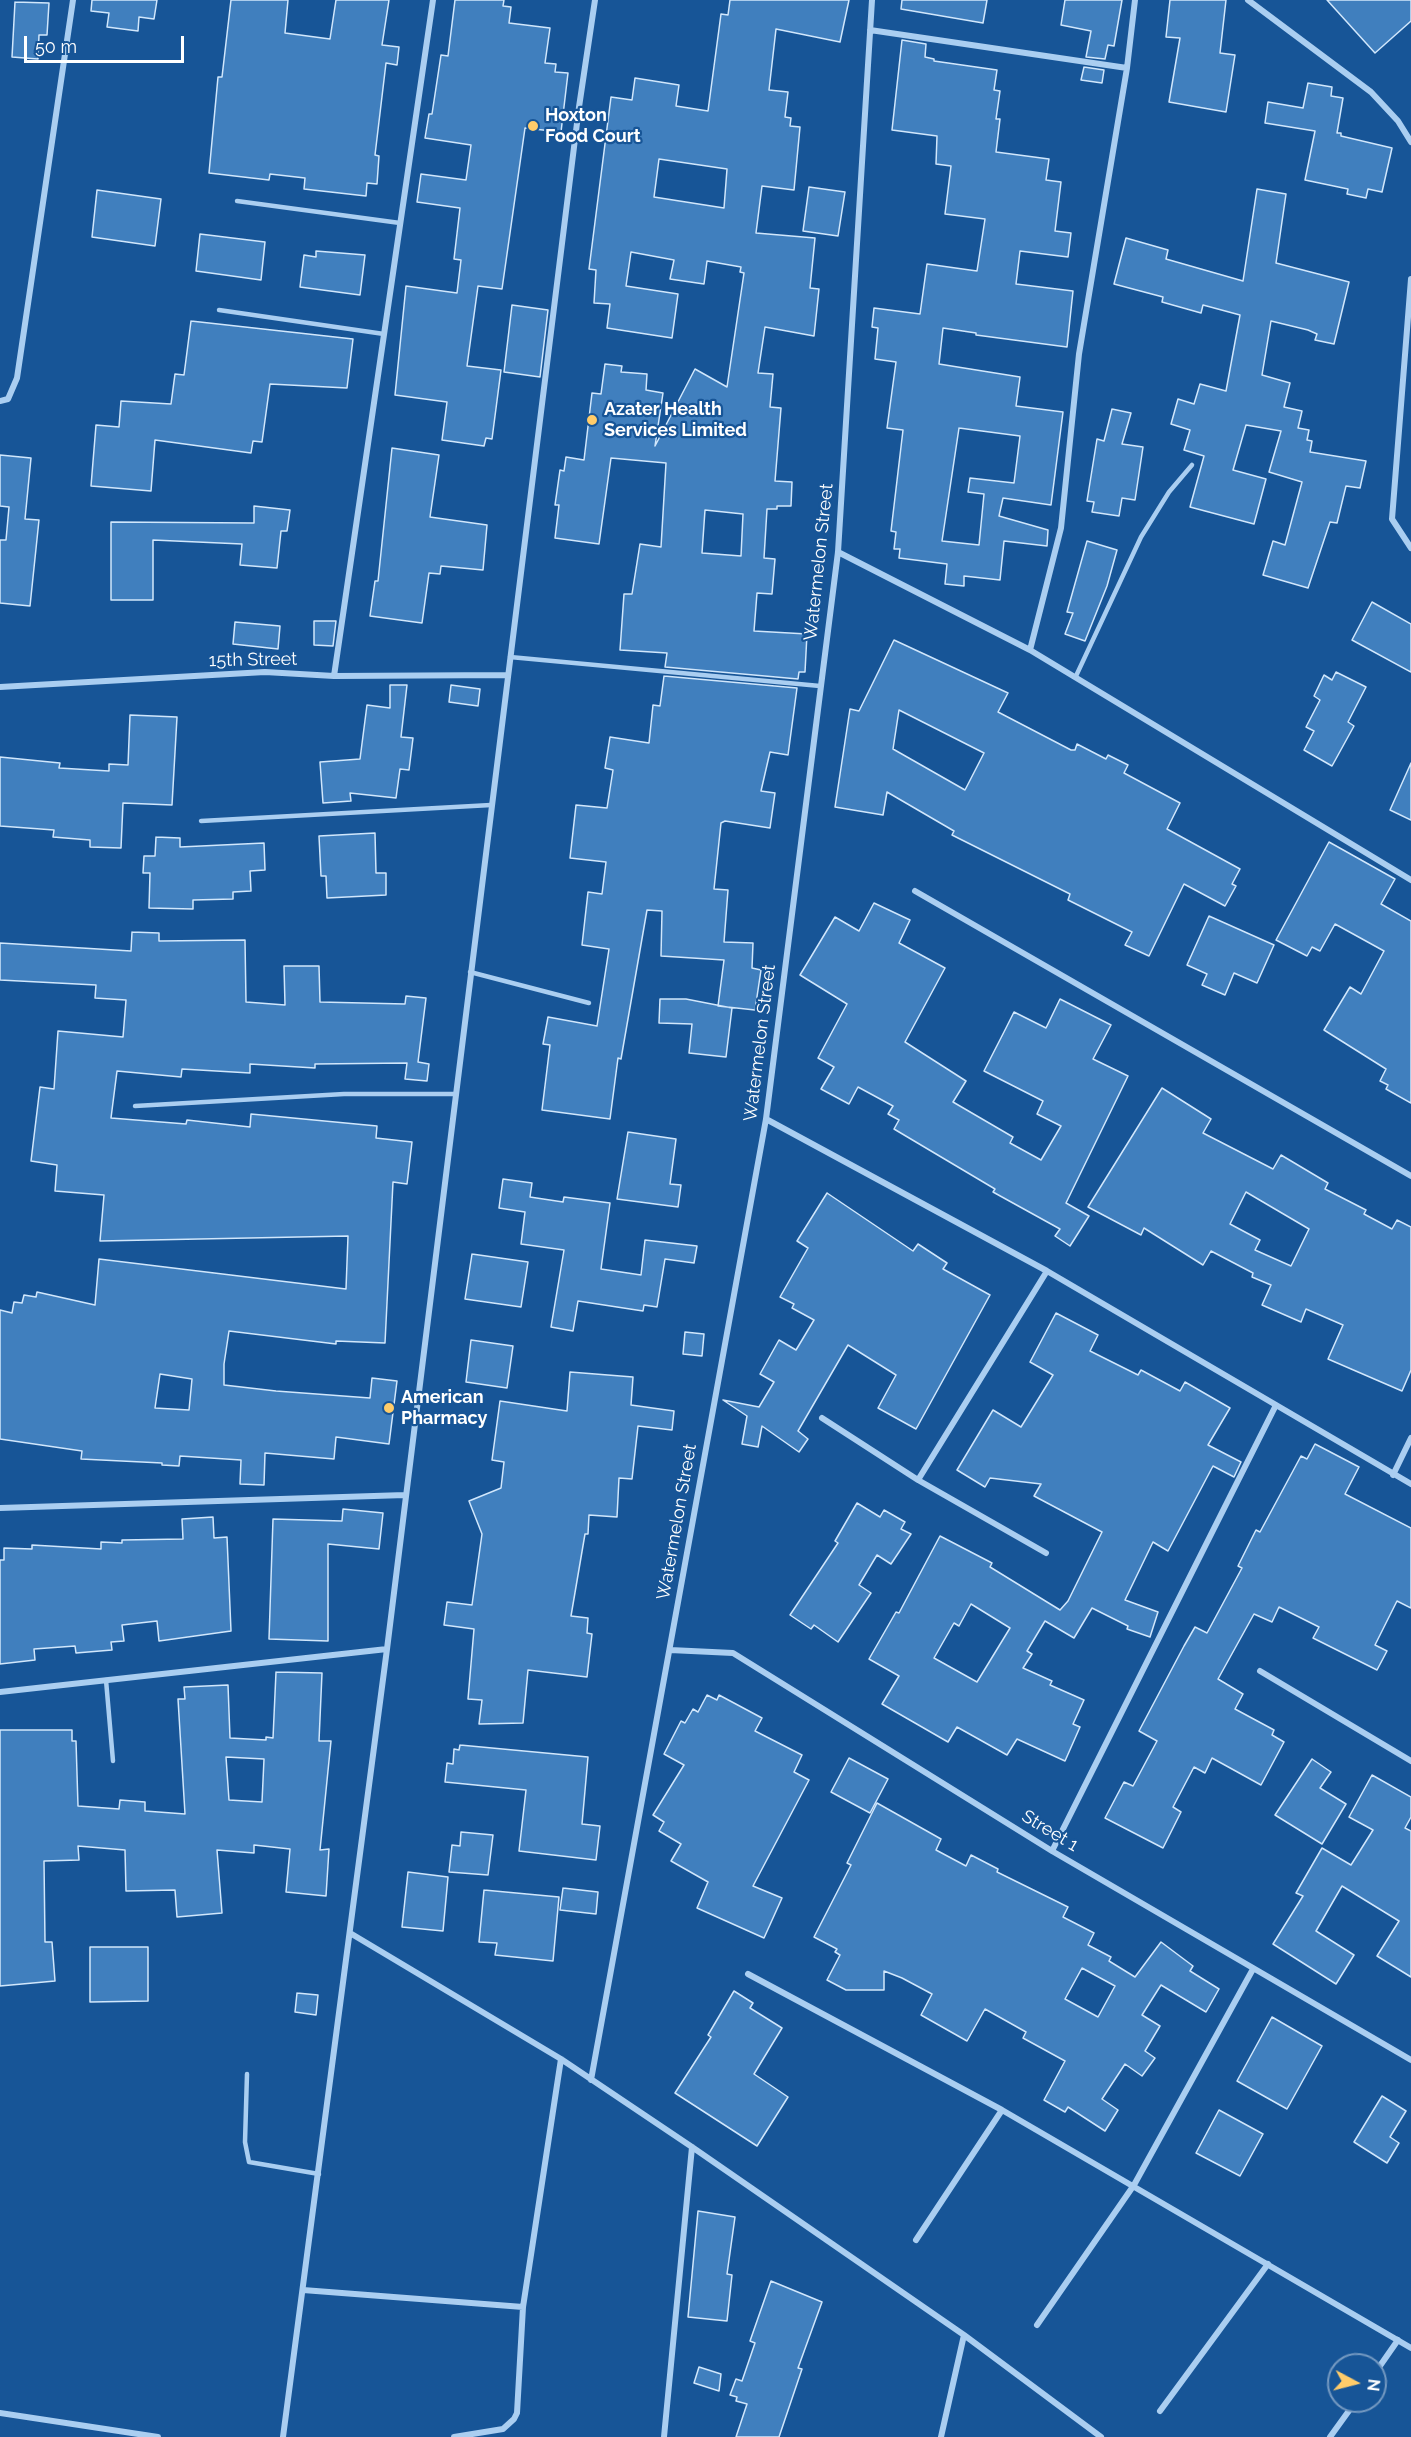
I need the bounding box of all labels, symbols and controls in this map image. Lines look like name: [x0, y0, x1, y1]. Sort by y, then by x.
scale bar: [27, 24, 188, 62]
text: 50 m: [35, 36, 77, 57]
place label: Hoxton Food Court: [545, 105, 641, 148]
marker: Hoxton Food Court: [526, 119, 540, 133]
place label: Azater Health Services Limited: [604, 399, 747, 442]
marker: Azater Health Services Limited: [585, 413, 599, 427]
street label: Watermelon Street: [800, 482, 838, 642]
street label: 15th Street: [209, 648, 297, 672]
street label: Watermelon Street: [740, 963, 780, 1123]
place label: American Pharmacy: [401, 1387, 487, 1430]
marker: American Pharmacy: [382, 1401, 396, 1415]
street label: Watermelon Street: [653, 1442, 701, 1602]
street label: Street 1: [1018, 1806, 1082, 1856]
north arrow: [1327, 2353, 1387, 2413]
text: N: [1363, 2378, 1384, 2392]

